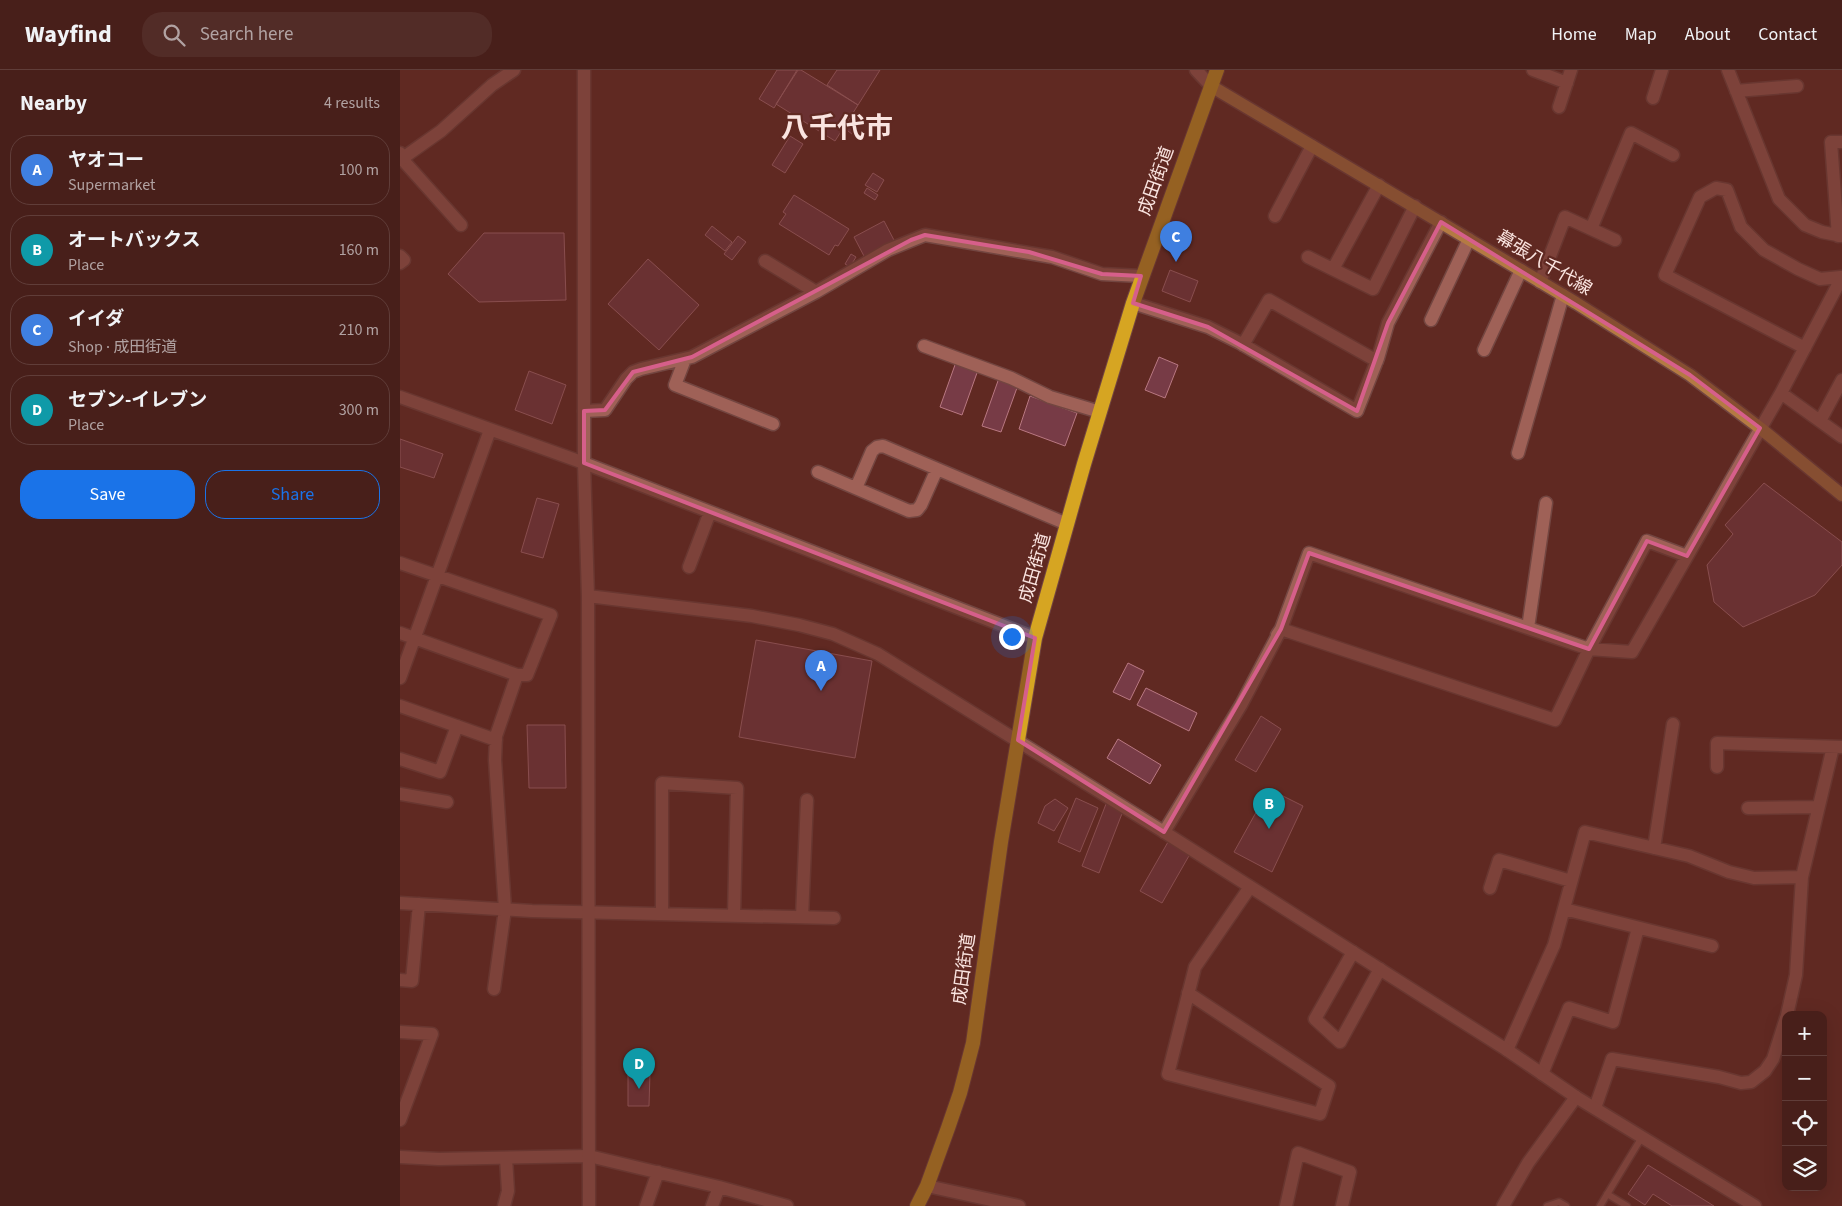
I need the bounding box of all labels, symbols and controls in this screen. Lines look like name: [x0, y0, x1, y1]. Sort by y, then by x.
search box: [142, 12, 492, 57]
text: Wayfind: [25, 17, 112, 52]
icon: search: [160, 21, 188, 49]
text: Search here: [200, 21, 293, 48]
text: Home: [1551, 22, 1597, 47]
text: Map: [1625, 22, 1657, 47]
text: About: [1685, 22, 1730, 47]
text: Contact: [1758, 22, 1817, 47]
text: Nearby: [20, 88, 87, 118]
text: 4 results: [324, 92, 380, 114]
district label: 八千代市: [781, 108, 893, 148]
street label: 成田街道: [1132, 143, 1180, 219]
text: ヤオコー: [68, 147, 144, 174]
text: A: [32, 159, 42, 181]
text: 100 m: [339, 159, 379, 181]
text: Supermarket: [68, 174, 155, 196]
pin: C: [1160, 221, 1192, 262]
street label: 幕張八千代線: [1491, 224, 1597, 302]
text: オートバックス: [68, 227, 200, 254]
text: B: [32, 239, 42, 261]
text: 160 m: [339, 239, 379, 261]
text: Place: [68, 254, 104, 276]
text: イイダ: [68, 306, 124, 333]
text: C: [32, 319, 42, 341]
text: 210 m: [339, 319, 379, 341]
text: Shop · 成田街道: [68, 336, 177, 358]
text: セブン-イレブン: [68, 387, 207, 414]
text: D: [32, 399, 42, 421]
text: 300 m: [339, 399, 379, 421]
text: Place: [68, 414, 104, 436]
button: Save: [20, 470, 195, 519]
button: Share: [205, 470, 380, 519]
street label: 成田街道: [1013, 530, 1057, 606]
your location: [999, 624, 1025, 650]
pin: A: [805, 650, 837, 691]
pin: B: [1253, 788, 1285, 829]
street label: 成田街道: [947, 932, 981, 1006]
map controls: [1782, 1011, 1827, 1191]
button: +: [1782, 1011, 1827, 1056]
pin: D: [623, 1048, 655, 1089]
button: −: [1782, 1056, 1827, 1101]
button: locate: [1782, 1101, 1827, 1146]
button: layers: [1782, 1146, 1827, 1191]

